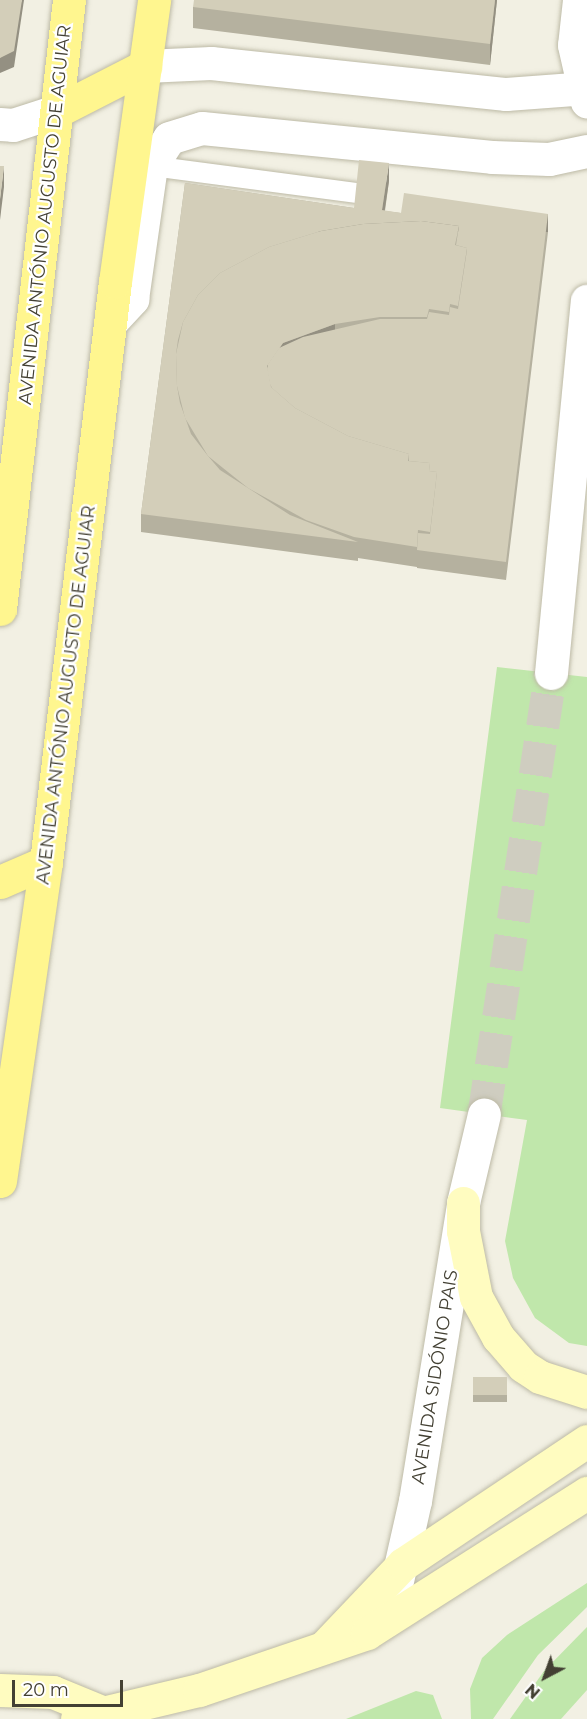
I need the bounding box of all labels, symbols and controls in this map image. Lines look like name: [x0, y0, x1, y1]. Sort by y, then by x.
street label: AVENIDA ANTÓNIO AUGUSTO DE AGUIAR: [14, 24, 76, 406]
street label: AVENIDA ANTÓNIO AUGUSTO DE AGUIAR: [32, 504, 100, 886]
street label: AVENIDA SIDÓNIO PAIS: [407, 1268, 463, 1486]
north arrow: [515, 1647, 575, 1707]
scale bar: [15, 1668, 126, 1706]
text: 20 m: [23, 1679, 69, 1701]
text: N: [522, 1680, 544, 1702]

